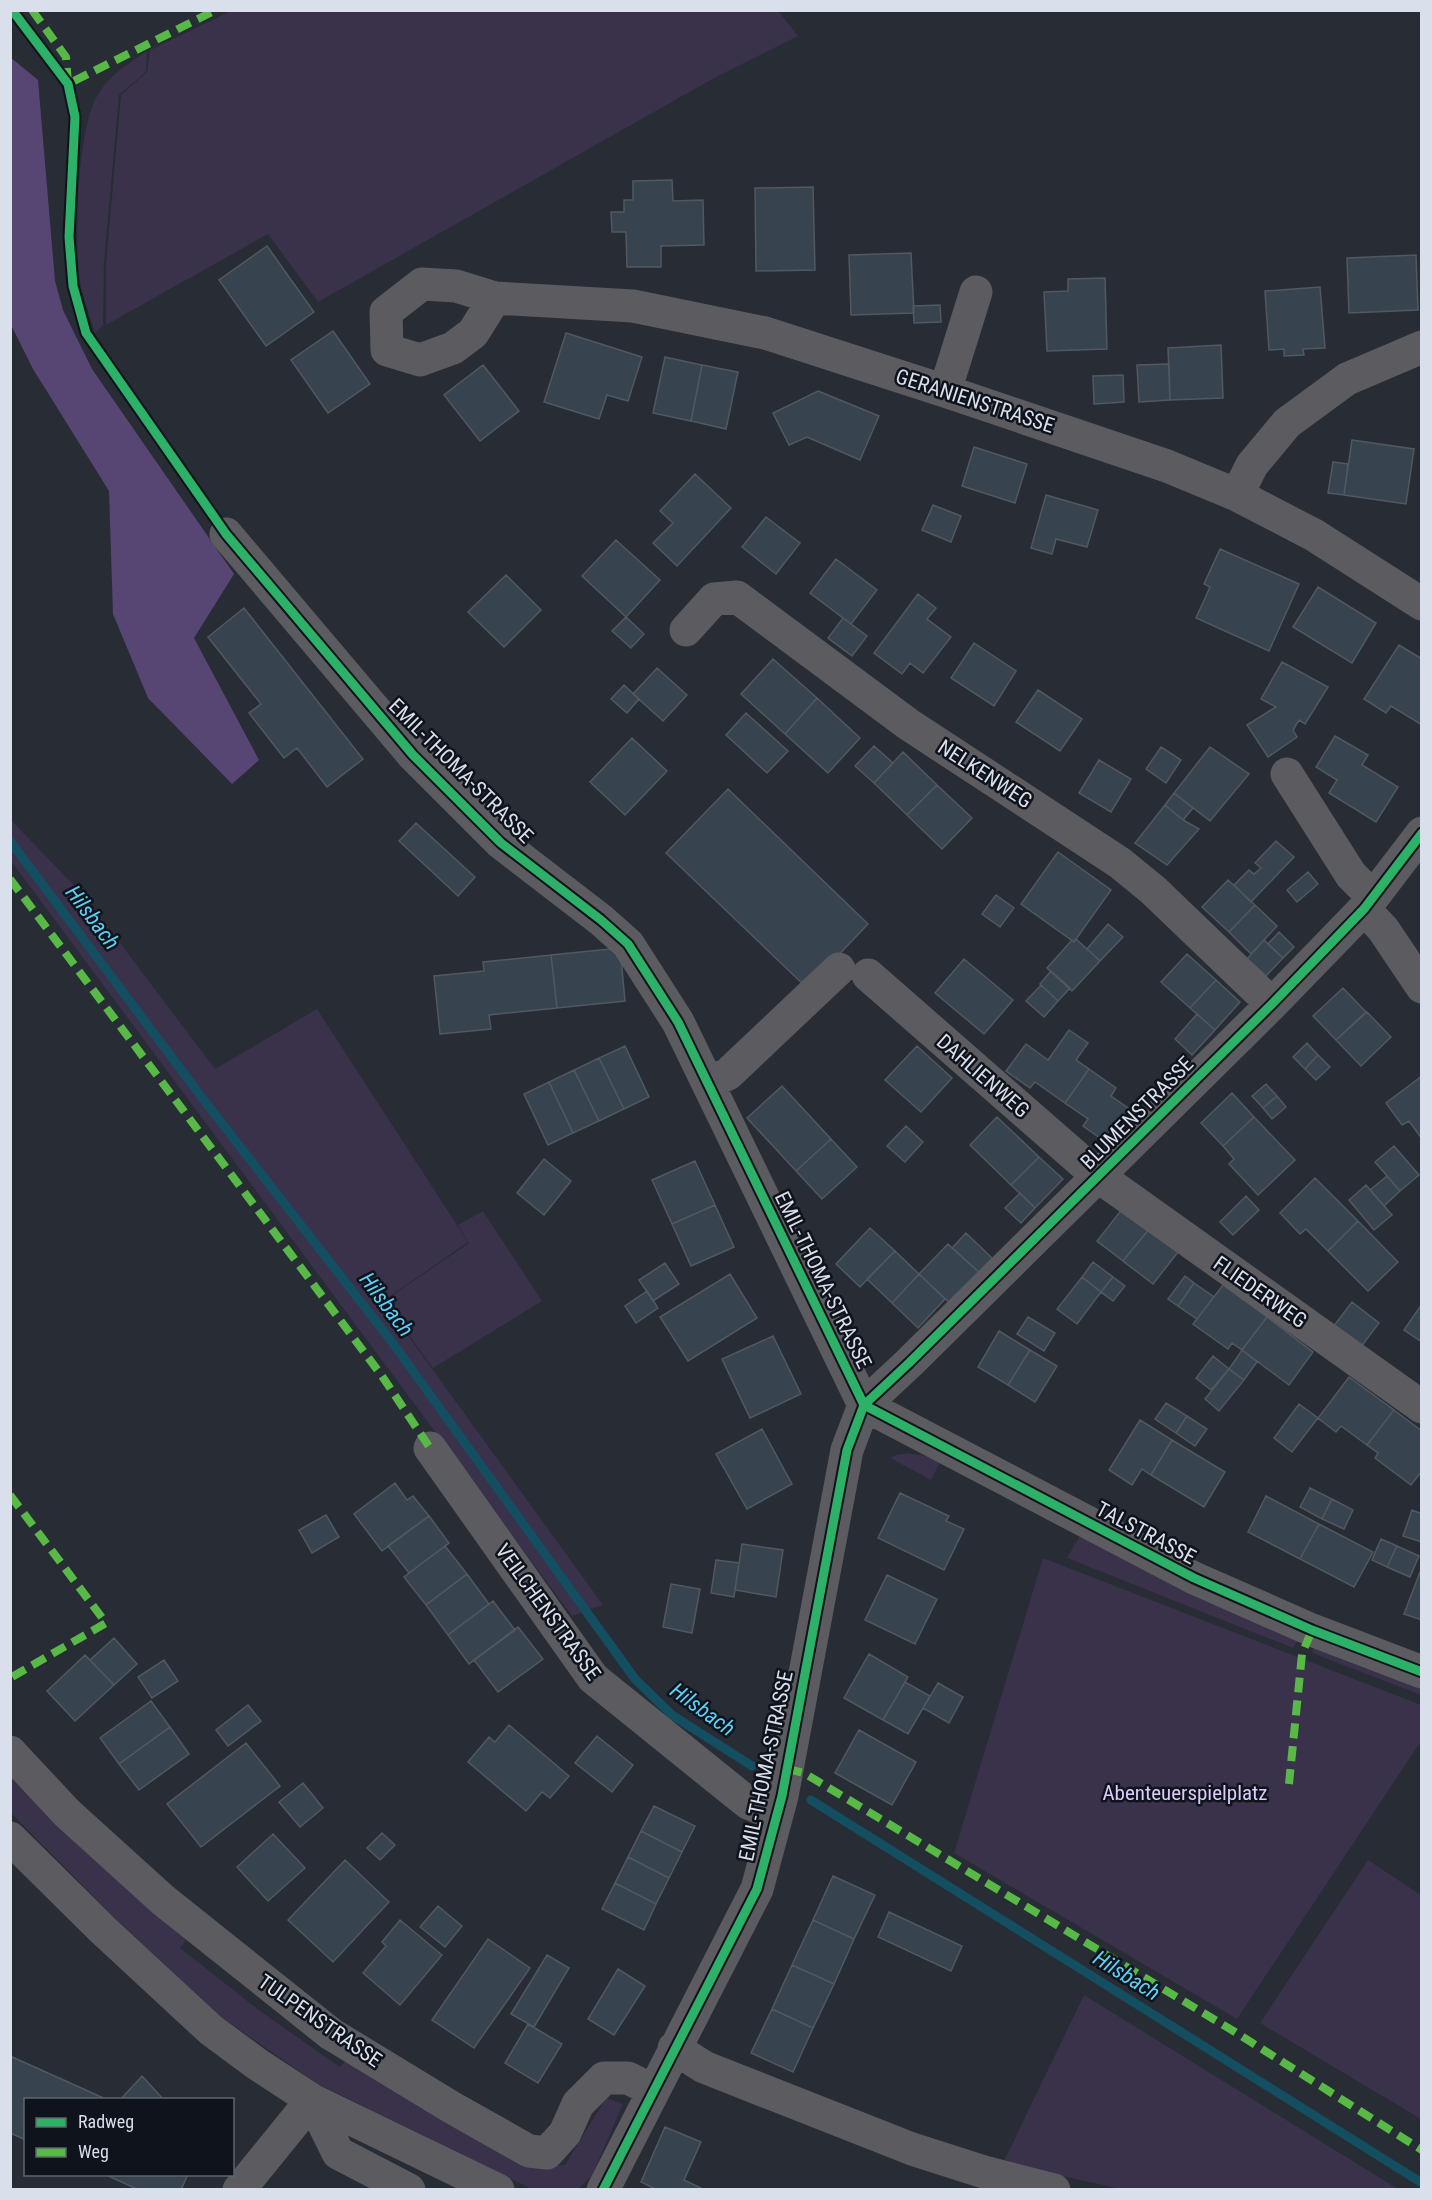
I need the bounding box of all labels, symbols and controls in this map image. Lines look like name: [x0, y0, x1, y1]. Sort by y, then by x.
street label: GERANIENSTRASSE: [893, 364, 1057, 438]
street label: EMIL-THOMA-STRASSE: [384, 694, 538, 848]
street label: NELKENWEG: [934, 735, 1036, 813]
water label: Hilsbach: [60, 880, 125, 954]
street label: DAHLIENWEG: [932, 1029, 1034, 1123]
street label: BLUMENSTRASSE: [1076, 1052, 1198, 1174]
street label: EMIL-THOMA-STRASSE: [770, 1188, 876, 1372]
street label: FLIEDERWEG: [1209, 1251, 1311, 1333]
water label: Hilsbach: [354, 1267, 419, 1341]
street label: TALSTRASSE: [1092, 1497, 1200, 1569]
street label: VEILCHENSTRASSE: [491, 1539, 605, 1685]
street label: EMIL-THOMA-STRASSE: [734, 1669, 798, 1863]
water label: Hilsbach: [666, 1678, 740, 1741]
park label: Abenteuerspielplatz: [1102, 1781, 1268, 1805]
water label: Hilsbach: [1089, 1945, 1165, 2006]
street label: TULPENSTRASSE: [254, 1970, 386, 2072]
legend: [24, 2098, 234, 2176]
text: Radweg: [78, 2111, 134, 2132]
text: Weg: [78, 2141, 109, 2162]

